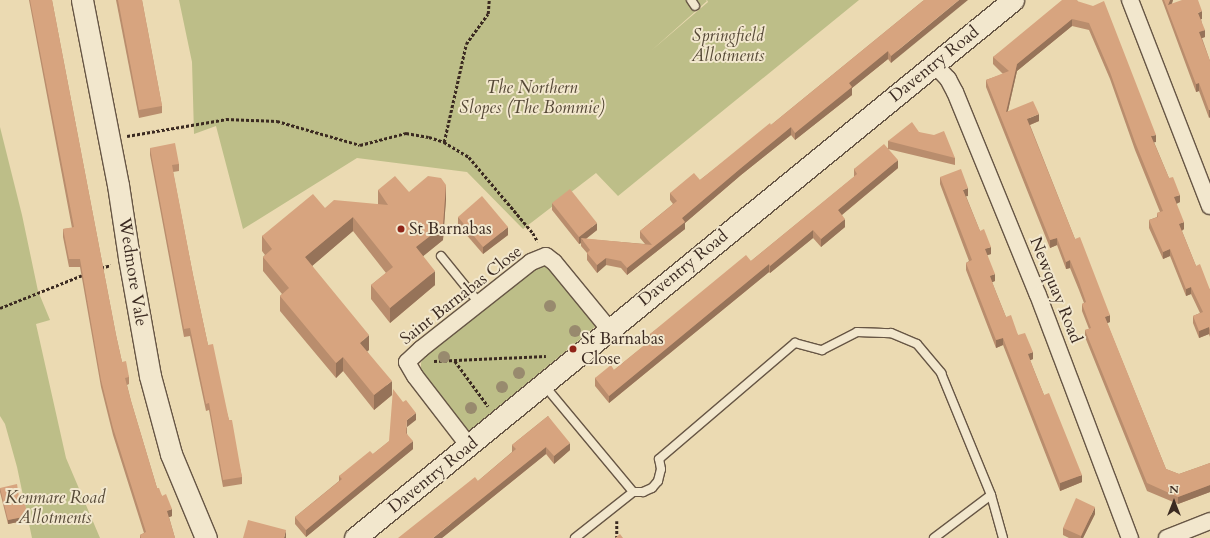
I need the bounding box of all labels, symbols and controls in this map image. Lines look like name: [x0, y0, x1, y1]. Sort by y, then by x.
street label: Daventry Road: [885, 22, 983, 106]
park label: Springfield Allotments: [691, 26, 765, 66]
park label: The Northern Slopes (The Bommie): [459, 78, 605, 118]
street label: Wedmore Vale: [114, 216, 152, 328]
place label: St Barnabas: [409, 219, 492, 239]
marker: St Barnabas: [396, 224, 406, 234]
street label: Daventry Road: [634, 226, 732, 310]
street label: Newquay Road: [1025, 234, 1087, 346]
street label: Saint Barnabas Close: [396, 241, 526, 349]
place label: St Barnabas Close: [581, 329, 664, 369]
marker: St Barnabas Close: [568, 344, 578, 354]
street label: Daventry Road: [384, 433, 482, 517]
north arrow: [1154, 482, 1194, 522]
text: N: [1169, 482, 1179, 497]
park label: Kenmare Road Allotments: [5, 488, 105, 528]

